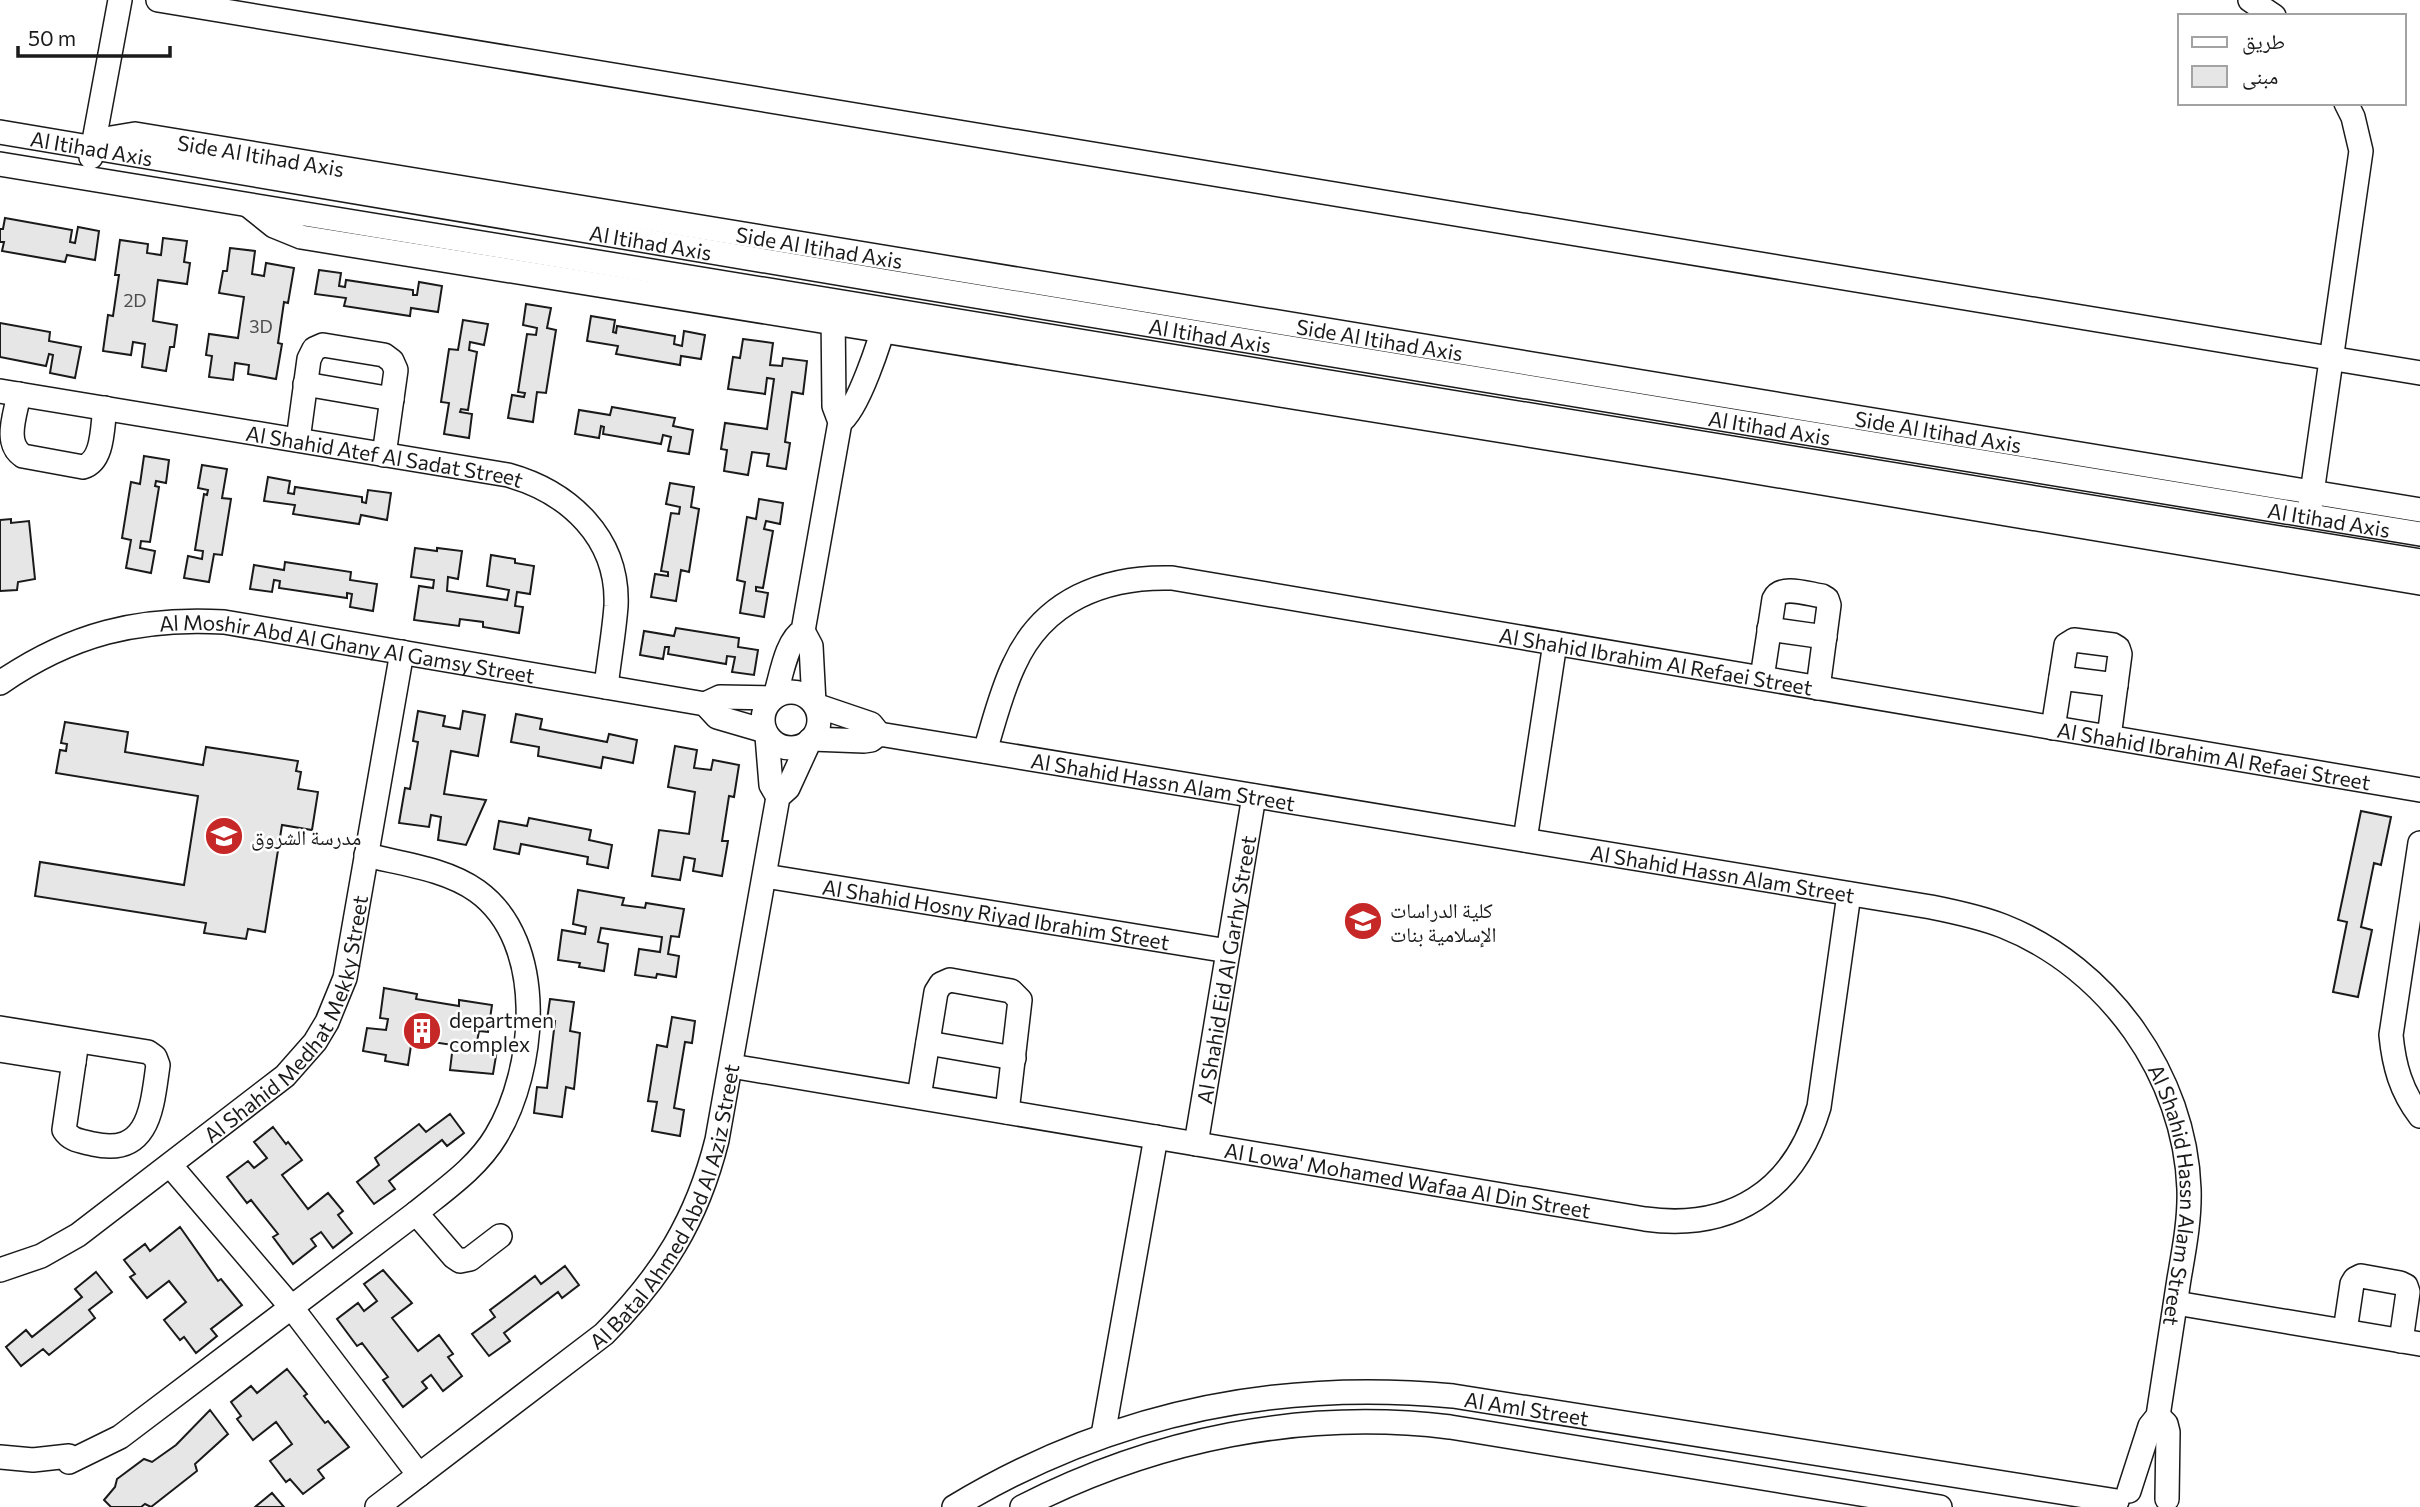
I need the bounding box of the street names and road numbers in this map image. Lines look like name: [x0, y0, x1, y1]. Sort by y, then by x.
street label: Al Itihad Axis: [29, 125, 155, 170]
street label: Side Al Itihad Axis: [176, 129, 346, 181]
street label: Al Itihad Axis: [588, 219, 714, 264]
street label: Side Al Itihad Axis: [734, 221, 905, 273]
street label: Al Itihad Axis: [1147, 312, 1273, 357]
street label: Side Al Itihad Axis: [1295, 313, 1465, 365]
street label: Al Itihad Axis: [1707, 404, 1833, 449]
street label: Side Al Itihad Axis: [1853, 405, 2024, 457]
street label: Al Shahid Atef Al Sadat Street: [244, 419, 527, 492]
street label: Al Itihad Axis: [2266, 497, 2392, 541]
street label: Al Moshir Abd Al Ghany Al Gamsy Street: [158, 609, 537, 687]
street label: Al Shahid Ibrahim Al Refaei Street: [1497, 621, 1815, 699]
street label: Al Shahid Ibrahim Al Refaei Street: [2055, 716, 2373, 794]
street label: Al Shahid Hassn Alam Street: [1029, 747, 1297, 815]
street label: Al Shahid Eid Al Garhy Street: [1190, 833, 1260, 1105]
street label: Al Shahid Hassn Alam Street: [1589, 839, 1856, 907]
street label: Al Shahid Hosny Riyad Ibrahim Street: [821, 873, 1171, 954]
street label: Al Shahid Medhat Mekky Street: [198, 893, 372, 1147]
street label: Al Shahid Hassn Alam Street: [2144, 1060, 2202, 1328]
street label: Al Batal Ahmed Abd Al Aziz Street: [584, 1062, 743, 1353]
street label: Al Lowa' Mohamed Wafaa Al Din Street: [1223, 1136, 1593, 1222]
street label: Al Aml Street: [1463, 1386, 1591, 1430]

